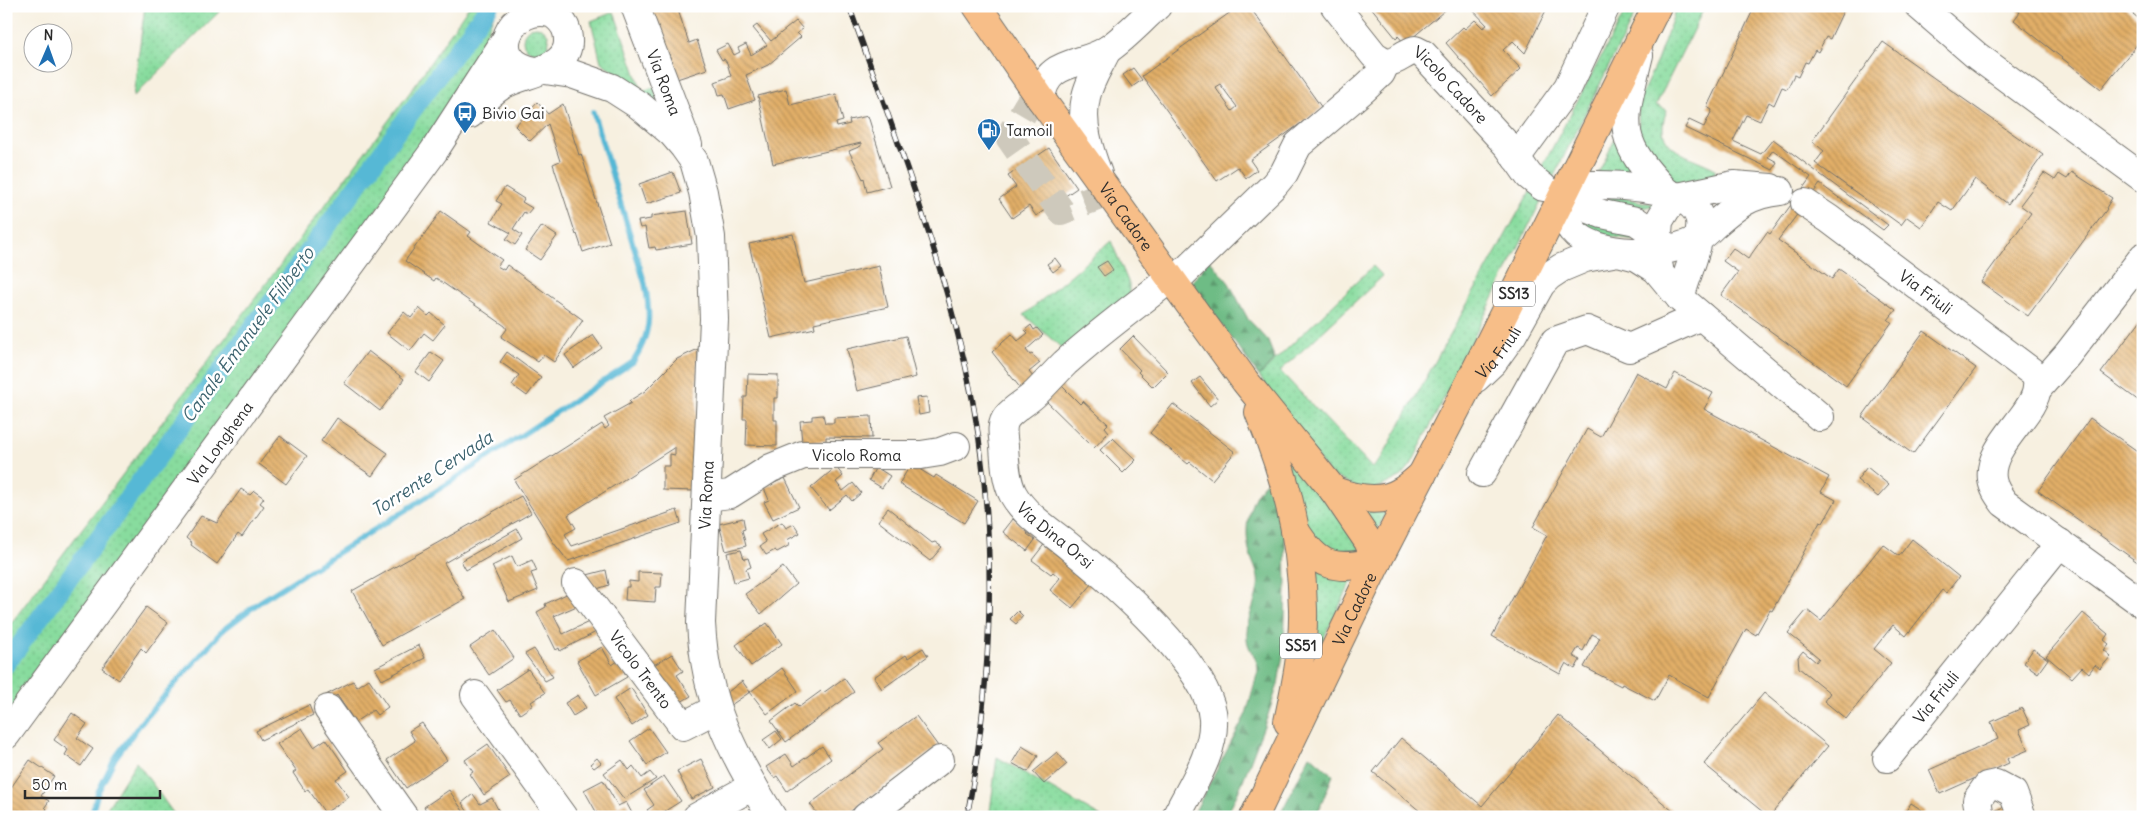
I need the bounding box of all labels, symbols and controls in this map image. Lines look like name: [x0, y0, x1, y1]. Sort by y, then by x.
north arrow: [22, 22, 72, 72]
text: N: [43, 26, 54, 44]
street label: Vicolo Cadore: [1411, 41, 1492, 128]
street label: Via Roma: [643, 47, 686, 118]
bus stop icon: Bivio Gai: [452, 100, 478, 134]
place label: Bivio Gai: [482, 103, 544, 123]
fuel station icon: Tamoil: [976, 117, 1002, 151]
place label: Tamoil: [1006, 120, 1053, 140]
street label: Via Cadore: [1095, 179, 1157, 254]
water label: Canale Emanuele Filiberto: [176, 242, 319, 427]
street label: Via Friuli: [1895, 265, 1956, 318]
road number: SS13: [1493, 282, 1535, 306]
street label: Via Friuli: [1471, 323, 1525, 383]
street label: Via Longhena: [183, 397, 257, 489]
water label: Torrente Cervada: [367, 425, 498, 521]
street label: Vicolo Roma: [812, 445, 901, 465]
street label: Via Roma: [694, 460, 718, 530]
street label: Via Dina Orsi: [1013, 498, 1098, 573]
street label: Via Cadore: [1328, 569, 1381, 649]
street label: Vicolo Trento: [605, 626, 676, 713]
road number: SS51: [1280, 634, 1322, 658]
street label: Via Friuli: [1909, 667, 1963, 728]
scale bar: [25, 768, 160, 800]
text: 50 m: [32, 775, 67, 794]

